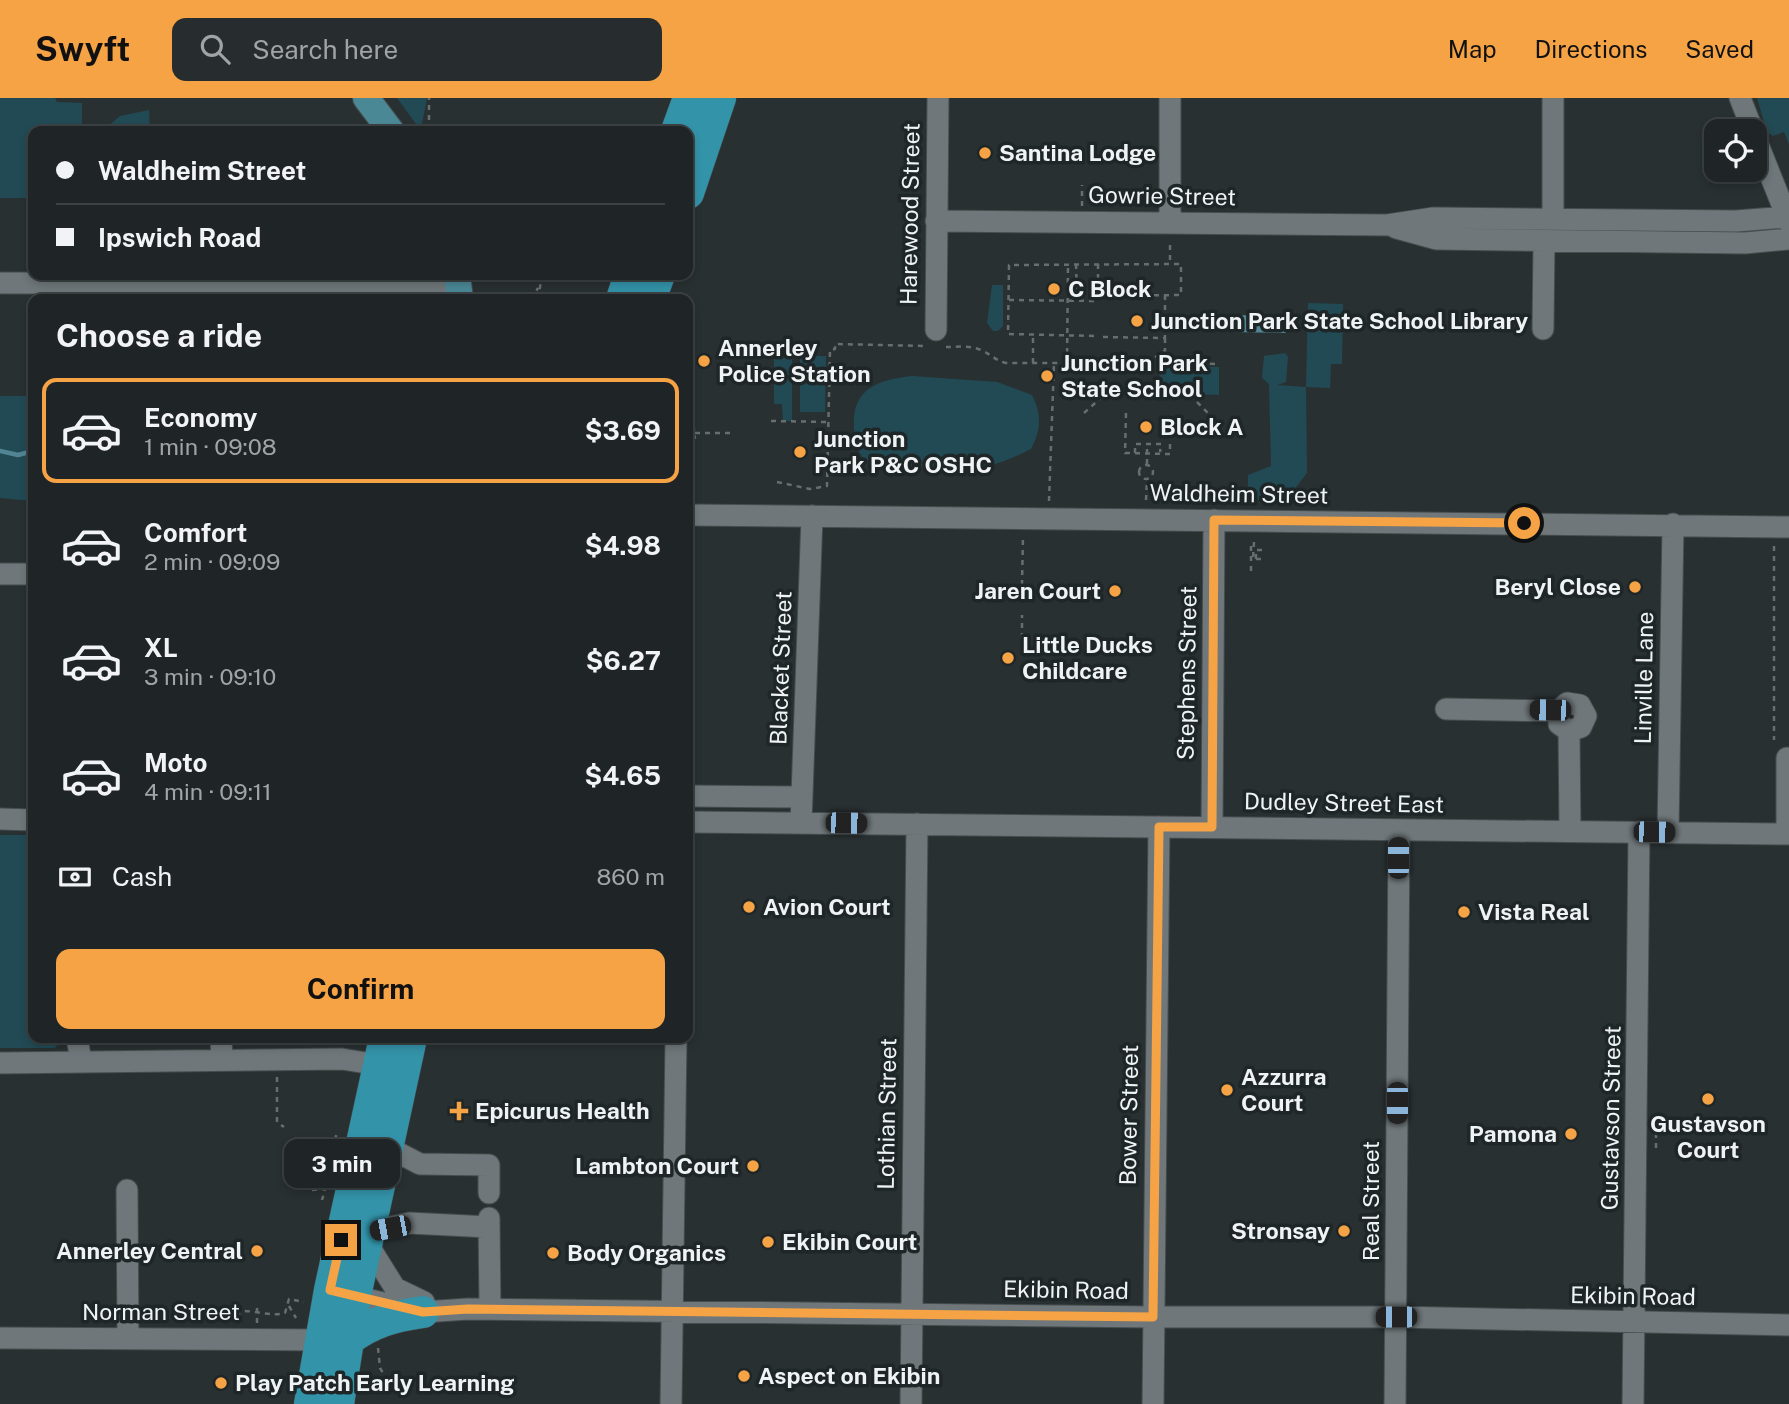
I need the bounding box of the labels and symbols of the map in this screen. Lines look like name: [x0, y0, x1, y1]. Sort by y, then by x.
street label: Harewood Street: [894, 123, 925, 305]
place label: Santina Lodge: [999, 139, 1156, 166]
marker: Santina Lodge: [977, 145, 993, 161]
street label: Gowrie Street: [1088, 181, 1236, 210]
place label: C Block: [1068, 275, 1151, 302]
marker: C Block: [1046, 281, 1062, 297]
place label: Junction Park State School Library: [1151, 307, 1528, 334]
marker: Junction Park State School Library: [1129, 313, 1145, 329]
place label: Annerley Police Station: [718, 334, 871, 387]
place label: Junction Park State School: [1061, 349, 1208, 402]
marker: Annerley Police Station: [696, 353, 712, 369]
marker: Junction Park State School: [1039, 368, 1055, 384]
place label: Block A: [1160, 413, 1244, 440]
marker: Block A: [1138, 419, 1154, 435]
place label: Junction Park P&C OSHC: [814, 425, 992, 478]
marker: Junction Park P&C OSHC: [792, 444, 808, 460]
street label: Waldheim Street: [1149, 478, 1329, 509]
route start: [1508, 507, 1540, 539]
place label: Beryl Close: [1494, 573, 1621, 600]
place label: Jaren Court: [975, 577, 1101, 604]
marker: Beryl Close: [1627, 579, 1643, 595]
marker: Jaren Court: [1107, 583, 1123, 599]
street label: Stephens Street: [1171, 586, 1202, 760]
street label: Blacket Street: [764, 591, 797, 745]
street label: Linville Lane: [1629, 611, 1658, 745]
place label: Little Ducks Childcare: [1022, 631, 1153, 684]
marker: Little Ducks Childcare: [1000, 650, 1016, 666]
car: [1529, 699, 1572, 721]
street label: Dudley Street East: [1244, 787, 1444, 818]
car: [825, 812, 868, 834]
car: [1633, 821, 1676, 843]
car: [1388, 837, 1409, 879]
place label: Avion Court: [763, 893, 891, 920]
place label: Vista Real: [1478, 898, 1590, 925]
marker: Avion Court: [741, 899, 757, 915]
marker: Vista Real: [1456, 904, 1472, 920]
street label: Gustavson Street: [1595, 1025, 1626, 1211]
street label: Lothian Street: [872, 1038, 901, 1190]
street label: Bower Street: [1114, 1044, 1143, 1186]
place label: Azzurra Court: [1241, 1063, 1326, 1116]
marker: Azzurra Court: [1219, 1082, 1235, 1098]
car: [1387, 1082, 1408, 1124]
marker: Gustavson Court: [1700, 1091, 1716, 1107]
place label: Epicurus Health: [475, 1097, 650, 1124]
marker: Epicurus Health: [449, 1101, 469, 1121]
place label: Gustavson Court: [1650, 1110, 1766, 1163]
place label: Pamona: [1469, 1120, 1557, 1147]
marker: Pamona: [1563, 1126, 1579, 1142]
callout: 3 min: [283, 1138, 399, 1188]
street label: Real Street: [1357, 1141, 1384, 1261]
place label: Lambton Court: [575, 1152, 739, 1179]
marker: Lambton Court: [745, 1158, 761, 1174]
car: [368, 1214, 413, 1242]
place label: Stronsay: [1231, 1217, 1330, 1244]
marker: Stronsay: [1336, 1223, 1352, 1239]
route end: [325, 1224, 357, 1256]
place label: Ekibin Court: [782, 1228, 917, 1255]
marker: Ekibin Court: [760, 1234, 776, 1250]
place label: Annerley Central: [56, 1237, 243, 1264]
place label: Body Organics: [567, 1239, 726, 1266]
marker: Annerley Central: [249, 1243, 265, 1259]
marker: Body Organics: [545, 1245, 561, 1261]
street label: Ekibin Road: [1003, 1275, 1129, 1304]
street label: Ekibin Road: [1570, 1281, 1696, 1310]
street label: Norman Street: [82, 1298, 240, 1325]
car: [1376, 1307, 1418, 1328]
place label: Aspect on Ekibin: [758, 1362, 940, 1389]
marker: Aspect on Ekibin: [736, 1368, 752, 1384]
place label: Play Patch Early Learning: [235, 1369, 515, 1396]
marker: Play Patch Early Learning: [213, 1375, 229, 1391]

